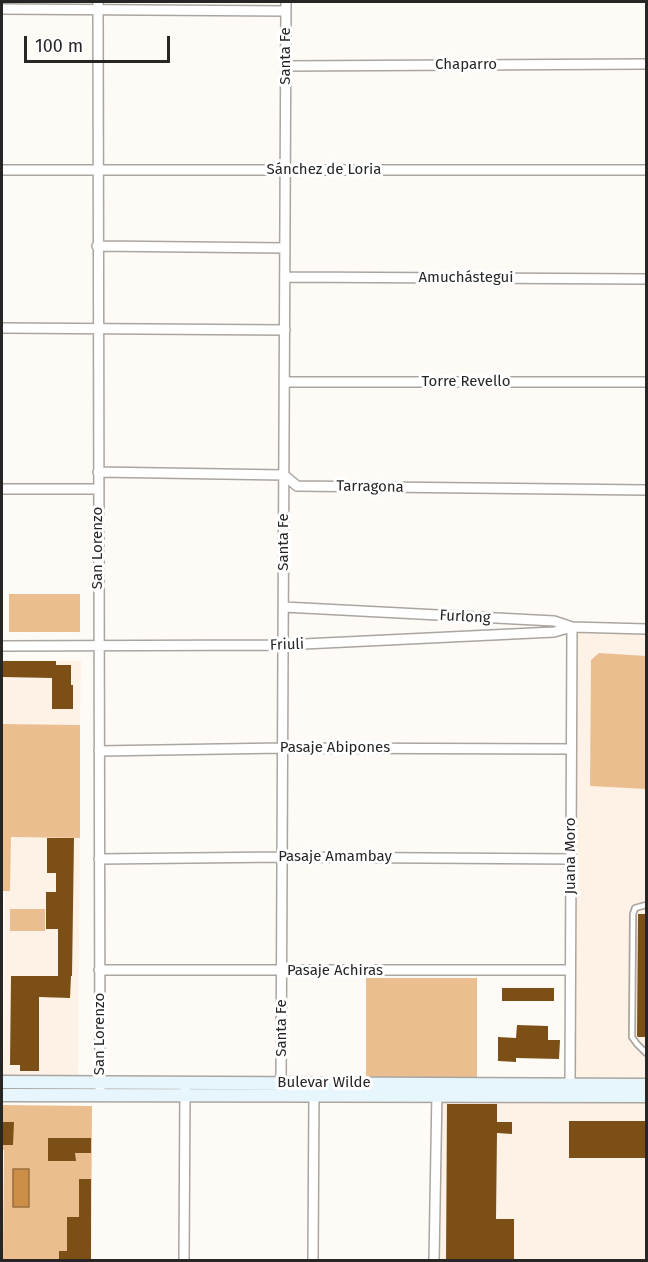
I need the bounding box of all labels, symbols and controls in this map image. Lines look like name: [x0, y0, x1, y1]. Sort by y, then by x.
scale bar: [27, 24, 172, 62]
street label: Santa Fe: [277, 27, 295, 85]
text: 100 m: [35, 35, 83, 57]
street label: Chaparro: [435, 56, 497, 74]
street label: Sánchez de Loria: [267, 161, 381, 179]
street label: Amuchástegui: [418, 269, 514, 287]
street label: Torre Revello: [422, 373, 510, 391]
street label: Tarragona: [336, 477, 404, 497]
street label: San Lorenzo: [89, 507, 107, 589]
street label: Santa Fe: [275, 513, 293, 571]
street label: Furlong: [439, 607, 491, 627]
street label: Friuli: [270, 635, 304, 655]
street label: Pasaje Abipones: [280, 739, 390, 757]
street label: Juana Moro: [562, 818, 580, 894]
street label: Pasaje Amambay: [278, 848, 392, 866]
street label: Pasaje Achiras: [287, 962, 383, 980]
street label: San Lorenzo: [91, 993, 109, 1075]
street label: Santa Fe: [273, 999, 291, 1057]
street label: Bulevar Wilde: [277, 1074, 371, 1092]

